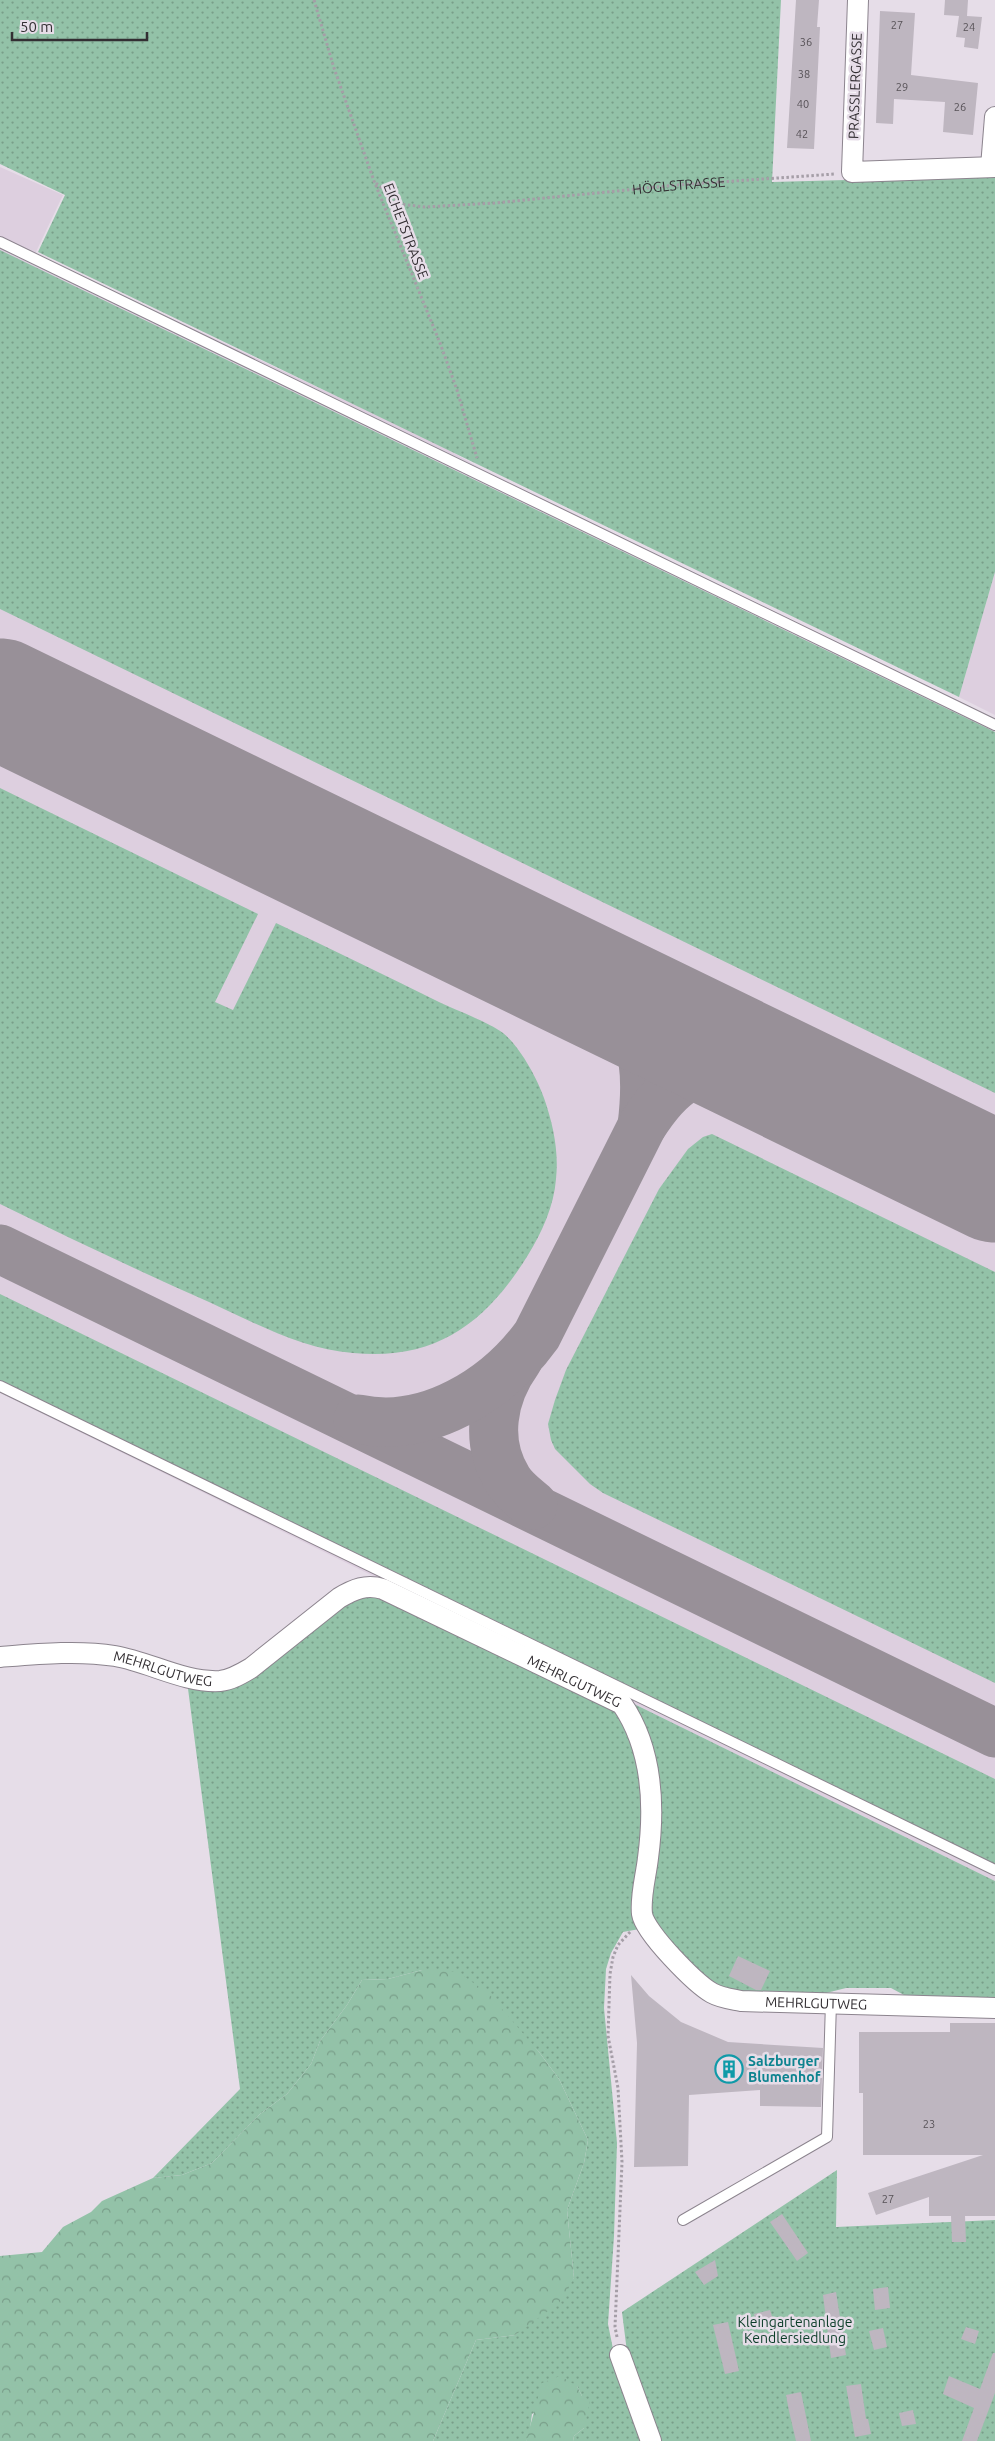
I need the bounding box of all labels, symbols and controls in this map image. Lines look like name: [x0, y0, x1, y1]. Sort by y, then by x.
scale bar: [12, 10, 148, 42]
text: 50 m: [20, 18, 53, 35]
house number: 27: [891, 19, 903, 31]
house number: 24: [963, 21, 975, 33]
street label: PRASSLERGASSE: [845, 32, 865, 139]
house number: 36: [800, 36, 812, 48]
house number: 38: [798, 68, 810, 80]
house number: 29: [896, 81, 908, 93]
house number: 40: [797, 98, 809, 110]
house number: 26: [954, 101, 966, 113]
house number: 42: [796, 128, 808, 140]
street label: HÖGLSTRASSE: [631, 174, 726, 197]
street label: EICHETSTRASSE: [380, 181, 432, 281]
street label: MEHRLGUTWEG: [112, 1648, 213, 1689]
street label: MEHRLGUTWEG: [525, 1652, 624, 1710]
street label: MEHRLGUTWEG: [765, 1994, 867, 2012]
place label: Salzburger Blumenhof: [748, 2053, 821, 2085]
building icon: Salzburger Blumenhof: [714, 2054, 744, 2084]
house number: 23: [923, 2118, 935, 2130]
house number: 27: [882, 2193, 894, 2205]
park label: Kleingartenanlage Kendlersiedlung: [738, 2314, 852, 2346]

